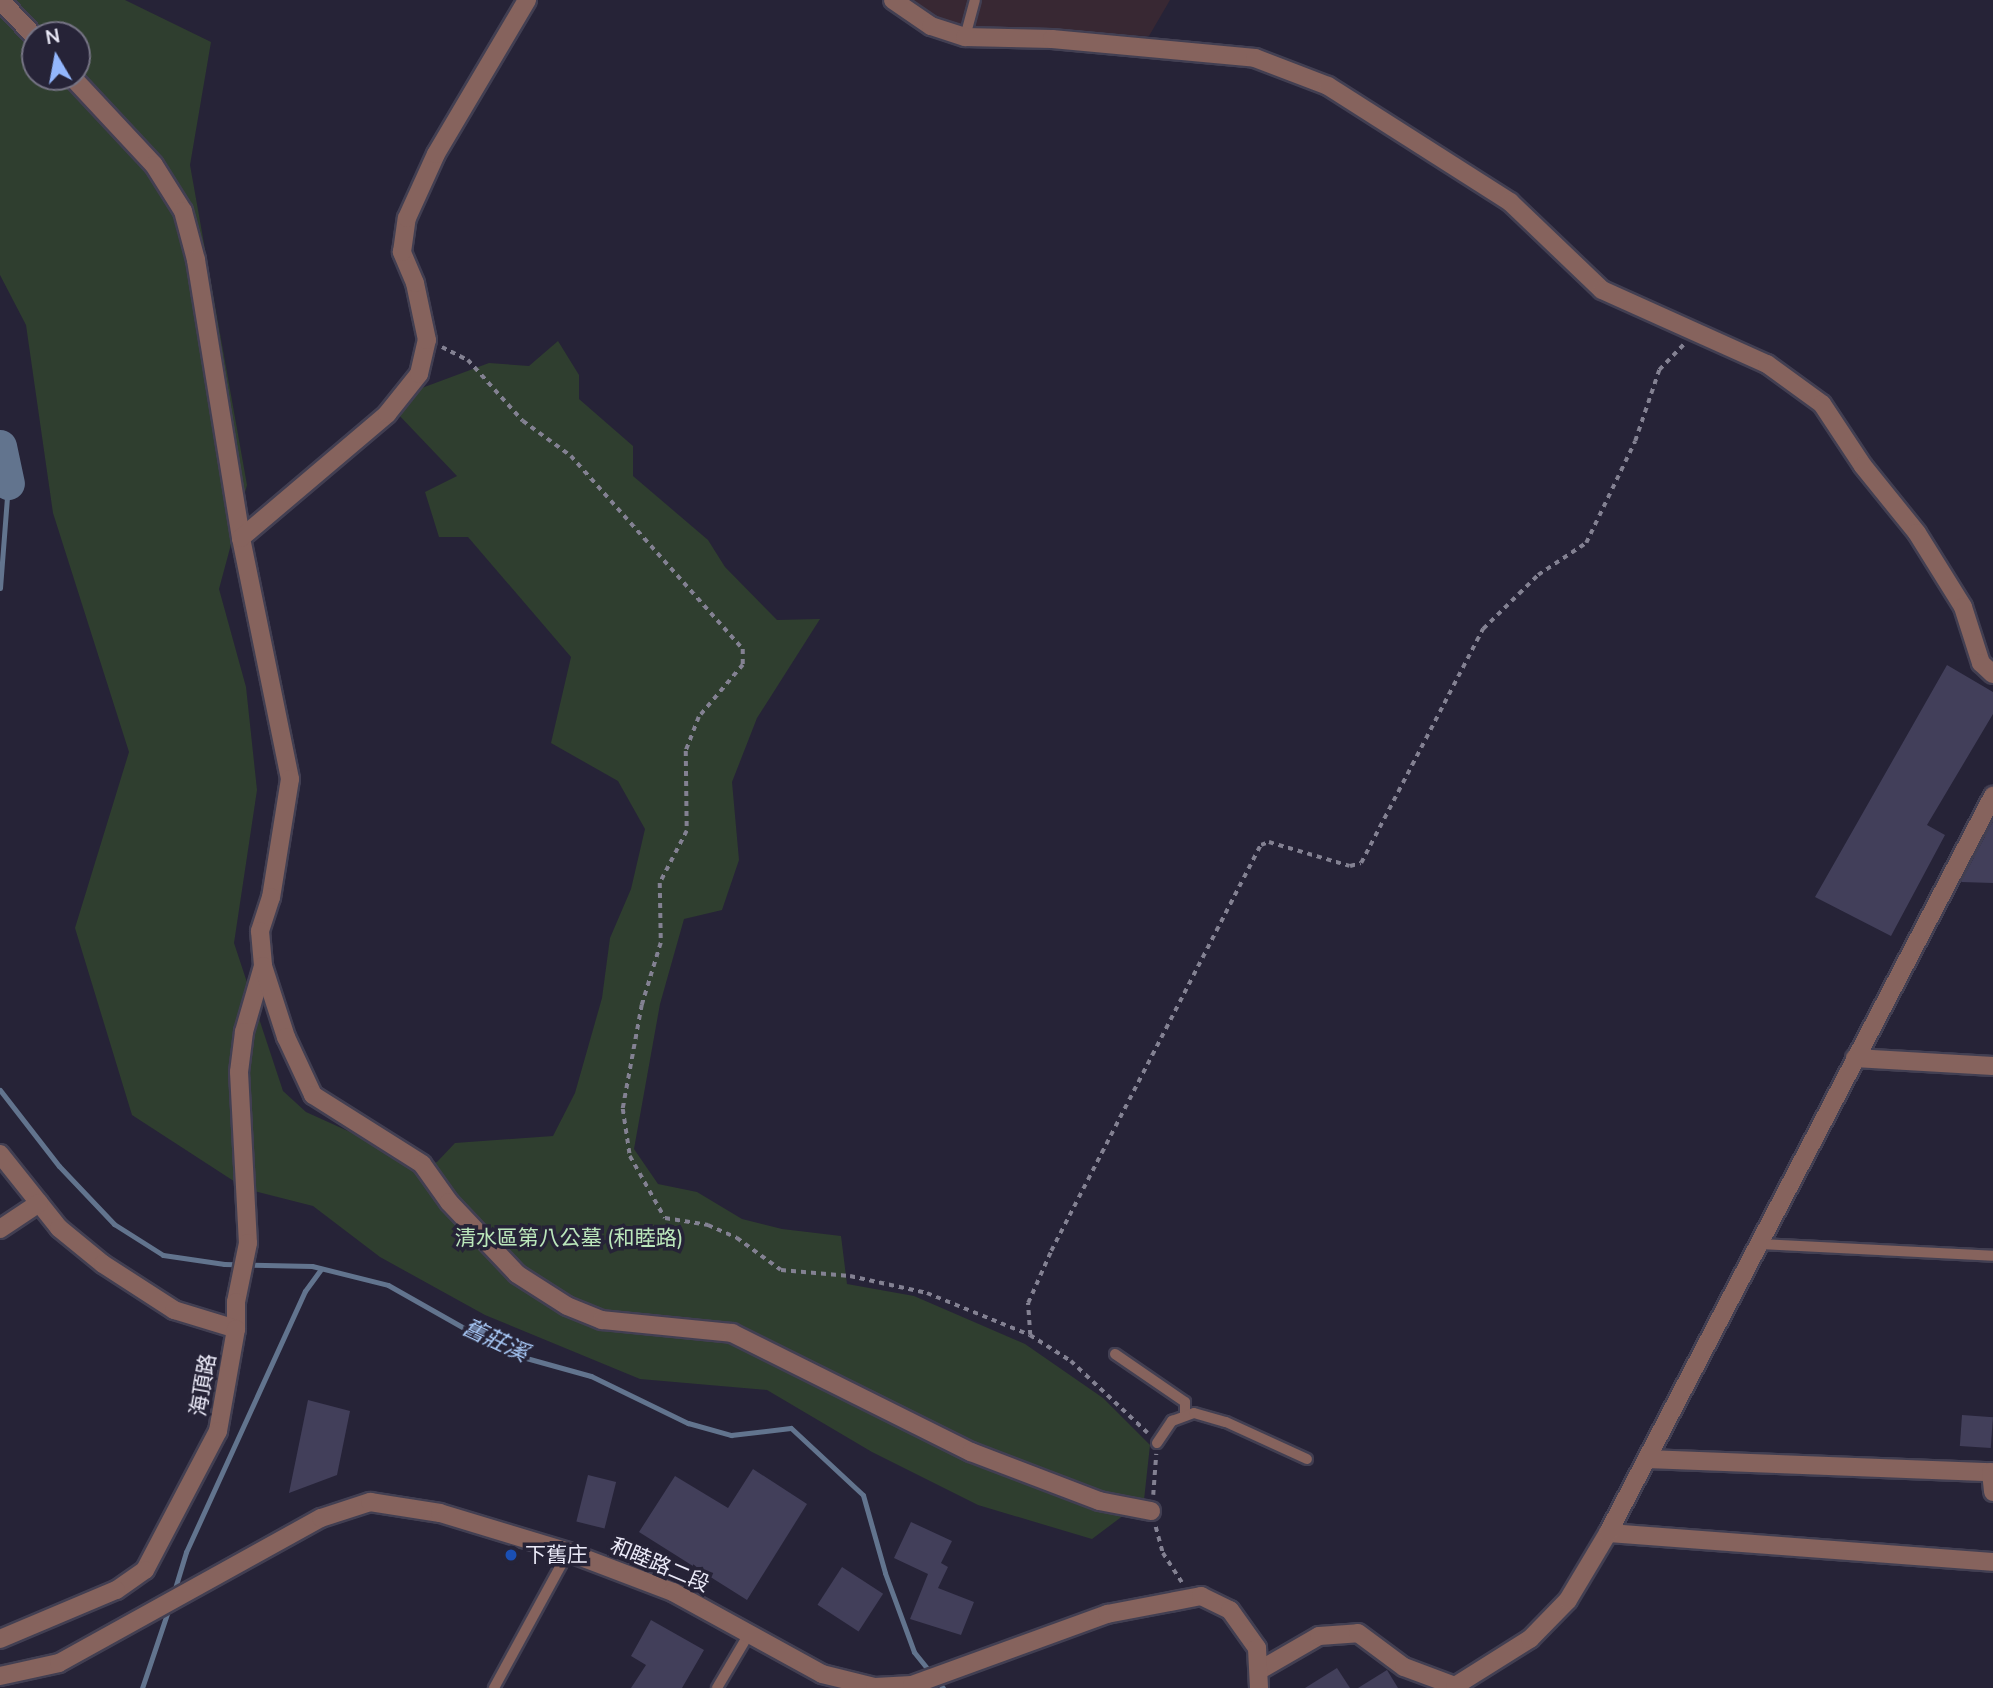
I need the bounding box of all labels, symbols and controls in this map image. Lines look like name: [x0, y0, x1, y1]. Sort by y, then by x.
north arrow: [21, 21, 91, 91]
text: N: [43, 23, 62, 51]
park label: 清水區第八公墓 (和睦路): [455, 1225, 683, 1251]
water label: 舊莊溪: [458, 1314, 532, 1368]
street label: 海頂路: [185, 1352, 221, 1418]
street label: 和睦路二段: [607, 1533, 713, 1597]
place label: 下舊庄: [525, 1542, 588, 1568]
marker: 下舊庄: [503, 1547, 519, 1563]

